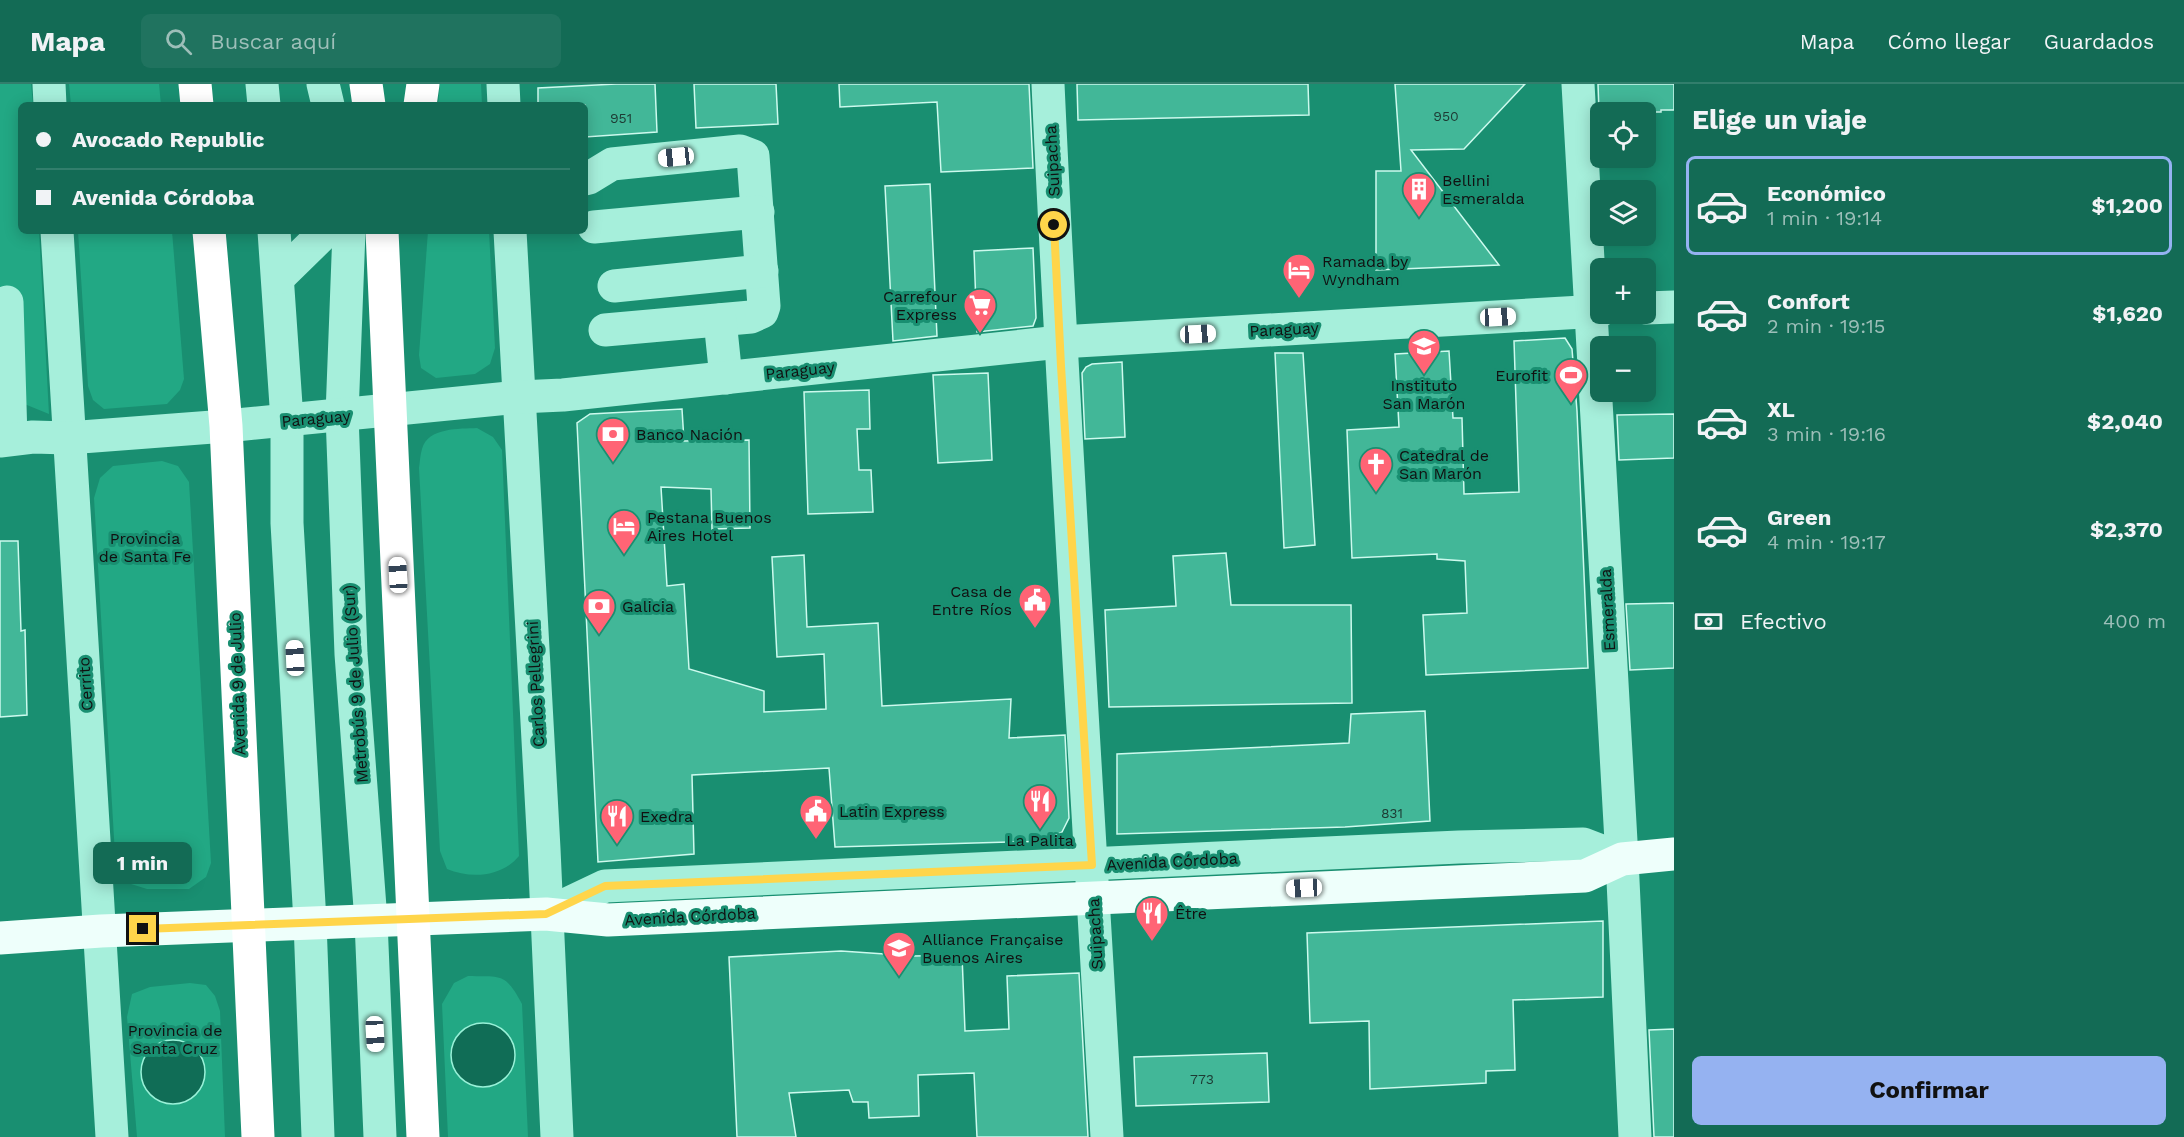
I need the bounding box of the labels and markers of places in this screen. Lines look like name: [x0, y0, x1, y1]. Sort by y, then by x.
building icon: Bellini Esmeralda: [1401, 171, 1437, 218]
place label: Bellini Esmeralda: [1442, 171, 1524, 208]
hotel icon: Ramada by Wyndham: [1281, 252, 1317, 299]
place label: Ramada by Wyndham: [1322, 252, 1409, 289]
place label: Carrefour Express: [883, 287, 957, 324]
supermarket icon: Carrefour Express: [962, 287, 998, 334]
school or university icon: Instituto San Marón: [1406, 328, 1442, 375]
sports icon: Eurofit: [1553, 357, 1589, 404]
place label: Eurofit: [1495, 366, 1548, 385]
place label: Instituto San Marón: [1383, 376, 1465, 413]
bank icon: Banco Nación: [595, 416, 631, 463]
place label: Banco Nación: [636, 425, 743, 444]
church icon: Catedral de San Marón: [1358, 446, 1394, 493]
place label: Catedral de San Marón: [1399, 446, 1489, 483]
hotel icon: Pestana Buenos Aires Hotel: [606, 508, 642, 555]
place label: Pestana Buenos Aires Hotel: [647, 508, 772, 545]
place label: Casa de Entre Ríos: [931, 582, 1012, 619]
public building icon: Casa de Entre Ríos: [1017, 582, 1053, 629]
bank icon: Galicia: [581, 588, 617, 635]
place label: Galicia: [622, 597, 674, 616]
restaurant icon: La Palita: [1022, 783, 1058, 830]
public building icon: Latin Express: [798, 793, 834, 840]
restaurant icon: Exedra: [599, 798, 635, 845]
place label: Latin Express: [839, 802, 945, 821]
place label: Exedra: [640, 807, 693, 826]
place label: La Palita: [1006, 831, 1074, 850]
restaurant icon: Être: [1134, 895, 1170, 942]
place label: Être: [1175, 904, 1207, 923]
school or university icon: Alliance Française Buenos Aires: [881, 930, 917, 977]
place label: Alliance Française Buenos Aires: [922, 930, 1064, 967]

